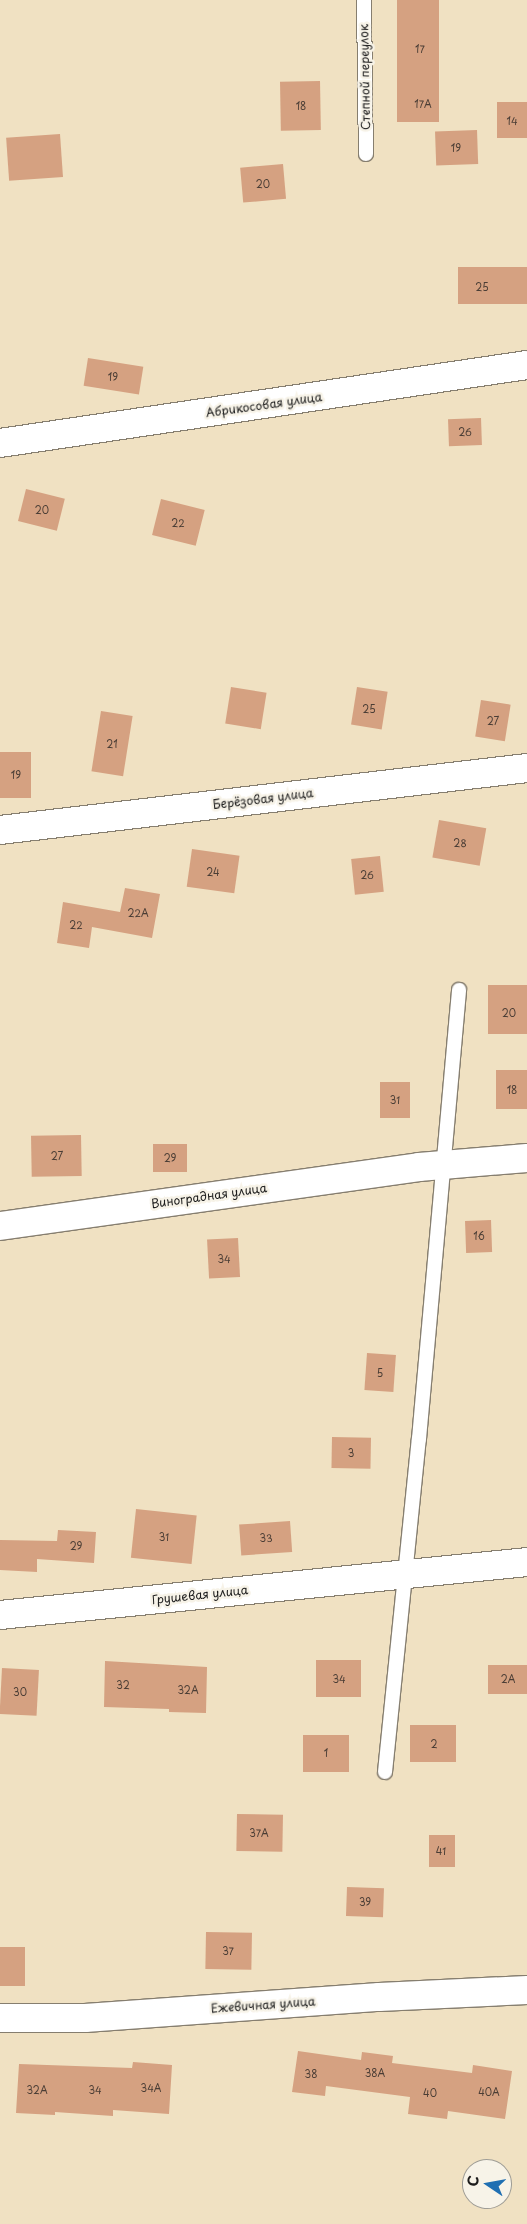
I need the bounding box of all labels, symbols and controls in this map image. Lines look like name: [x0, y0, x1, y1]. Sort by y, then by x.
street label: Степной переулок: [357, 24, 373, 130]
house number: 17: [415, 43, 425, 55]
house number: 17А: [414, 98, 432, 110]
house number: 18: [296, 100, 306, 112]
house number: 14: [506, 115, 518, 127]
house number: 19: [451, 142, 461, 154]
house number: 20: [256, 178, 270, 190]
house number: 25: [475, 281, 489, 293]
house number: 19: [108, 371, 118, 383]
street label: Абрикосовая улица: [205, 390, 323, 420]
house number: 26: [458, 426, 472, 438]
house number: 20: [35, 504, 49, 516]
house number: 22: [171, 517, 185, 529]
house number: 25: [362, 703, 376, 715]
house number: 27: [487, 715, 499, 727]
house number: 21: [106, 738, 118, 750]
house number: 19: [11, 769, 21, 781]
street label: Берёзовая улица: [212, 786, 314, 812]
house number: 28: [453, 837, 467, 849]
house number: 24: [206, 866, 220, 878]
house number: 26: [360, 869, 374, 881]
house number: 22А: [127, 907, 149, 919]
house number: 22: [69, 919, 83, 931]
house number: 20: [502, 1007, 516, 1019]
house number: 18: [507, 1084, 517, 1096]
house number: 31: [390, 1094, 400, 1106]
house number: 27: [51, 1150, 63, 1162]
house number: 29: [164, 1152, 176, 1164]
street label: Виноградная улица: [150, 1181, 268, 1211]
house number: 16: [473, 1230, 485, 1242]
house number: 34: [217, 1253, 231, 1265]
house number: 5: [377, 1367, 383, 1379]
house number: 3: [348, 1447, 354, 1459]
house number: 31: [159, 1531, 169, 1543]
house number: 33: [259, 1532, 273, 1544]
house number: 29: [70, 1540, 82, 1552]
street label: Грушевая улица: [151, 1583, 249, 1607]
house number: 34: [332, 1673, 346, 1685]
house number: 2А: [501, 1673, 515, 1685]
house number: 32: [116, 1679, 130, 1691]
house number: 32А: [177, 1684, 199, 1696]
house number: 30: [13, 1686, 27, 1698]
house number: 2: [430, 1738, 438, 1750]
house number: 1: [324, 1747, 328, 1759]
house number: 37А: [249, 1827, 269, 1839]
house number: 41: [436, 1845, 446, 1857]
house number: 39: [359, 1896, 371, 1908]
house number: 37: [222, 1945, 234, 1957]
street label: Ежевичная улица: [210, 1994, 316, 2016]
house number: 38А: [365, 2067, 385, 2079]
house number: 38: [305, 2068, 317, 2080]
house number: 34А: [141, 2082, 161, 2094]
house number: 32А: [26, 2084, 48, 2096]
house number: 34: [88, 2084, 102, 2096]
house number: 40А: [478, 2086, 500, 2098]
house number: 40: [423, 2087, 437, 2099]
north arrow: [462, 2159, 512, 2209]
text: С: [461, 2174, 484, 2188]

